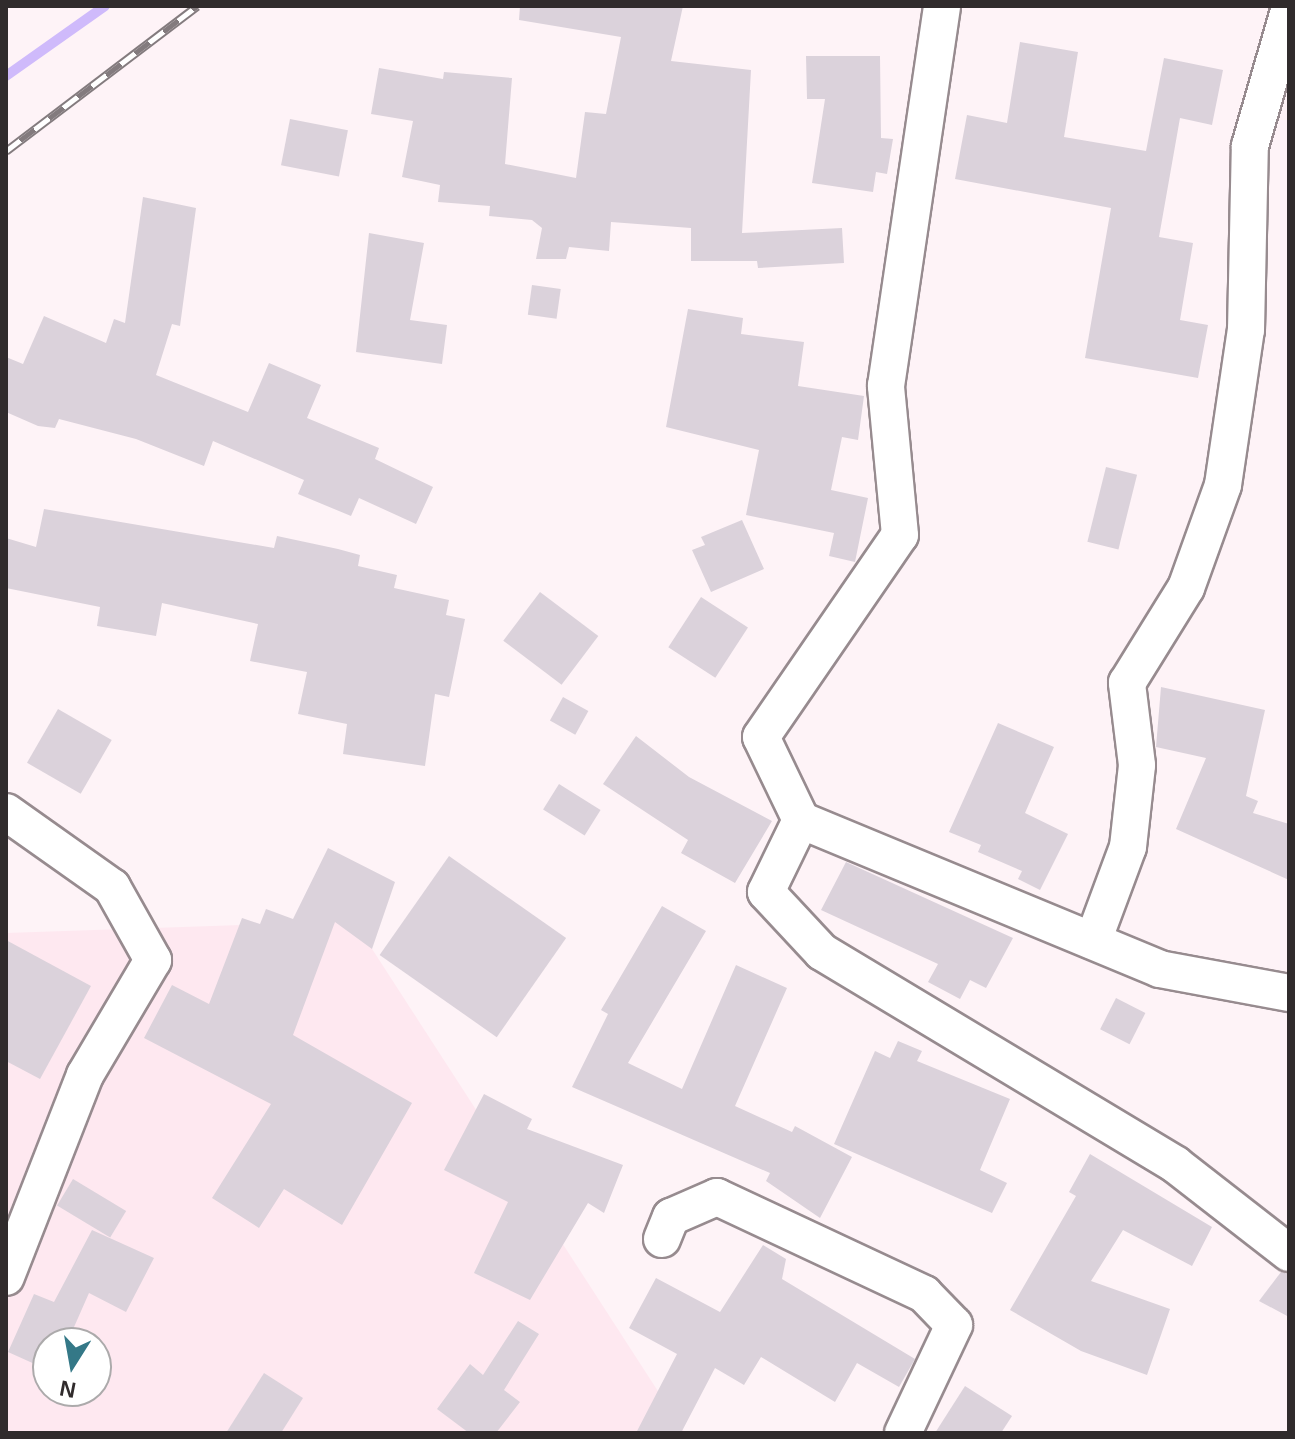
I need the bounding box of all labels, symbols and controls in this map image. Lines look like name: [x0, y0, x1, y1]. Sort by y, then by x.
north arrow: [32, 1327, 112, 1407]
text: N: [58, 1375, 78, 1403]

